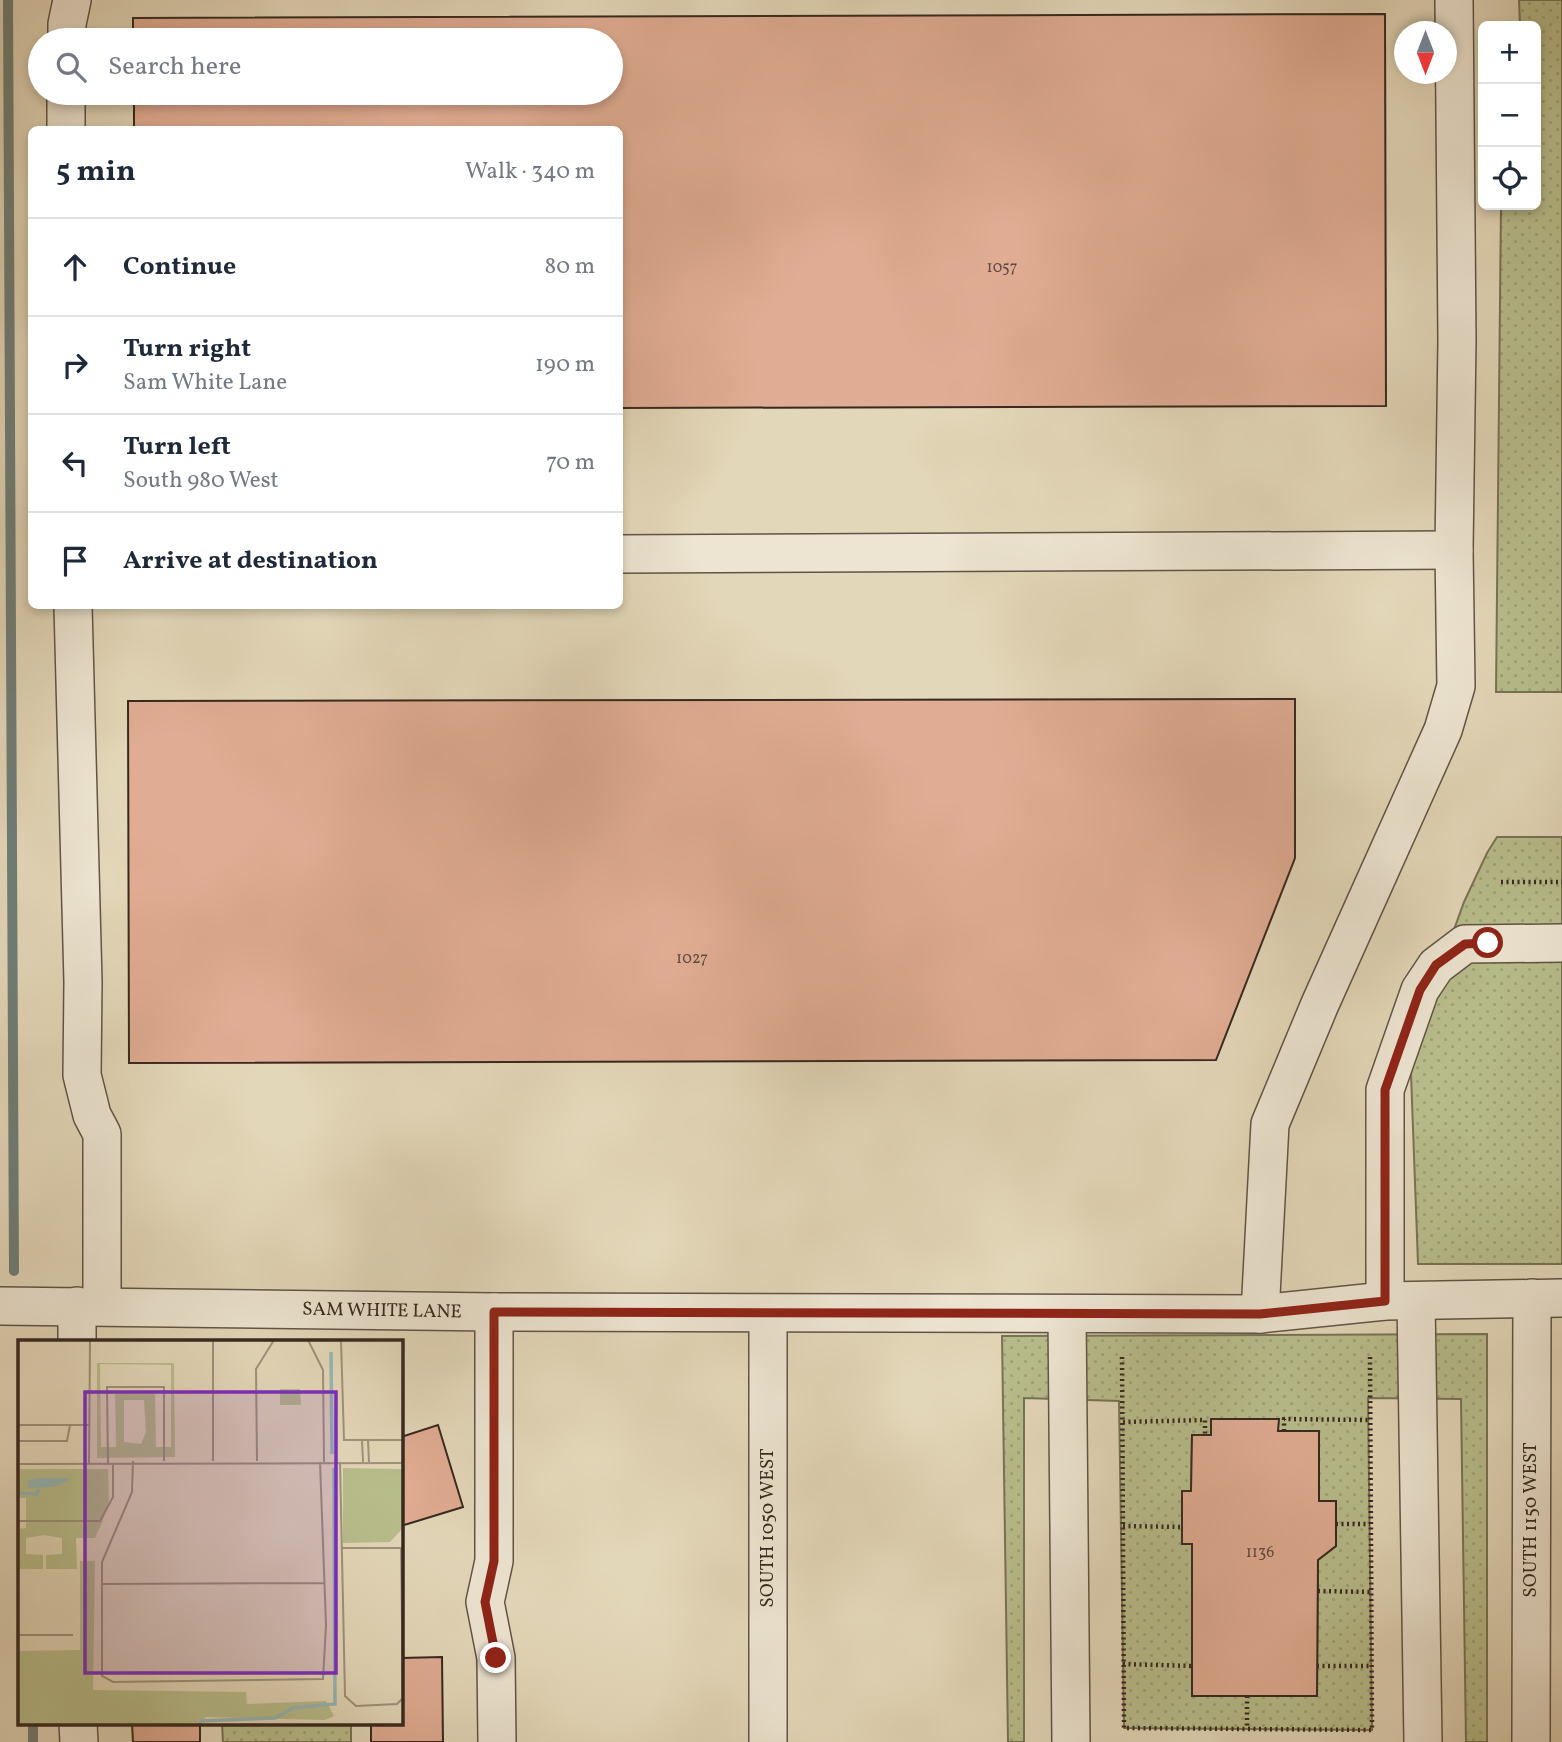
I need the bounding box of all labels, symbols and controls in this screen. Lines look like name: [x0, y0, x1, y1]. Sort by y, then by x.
north arrow: [1394, 21, 1457, 84]
map controls: [1478, 21, 1541, 210]
button: +: [1478, 21, 1541, 84]
search box: [28, 28, 623, 105]
icon: search: [52, 48, 90, 86]
text: Search here: [108, 49, 241, 85]
button: −: [1478, 84, 1541, 147]
button: locate: [1478, 147, 1541, 210]
text: 5 min: [56, 151, 136, 193]
text: Walk · 340 m: [465, 156, 595, 188]
icon: ahead: [56, 248, 94, 286]
text: Continue: [123, 249, 236, 285]
text: 80 m: [545, 251, 595, 283]
house number: 1057: [986, 257, 1018, 279]
text: Turn right: [123, 331, 251, 367]
icon: right: [56, 346, 94, 384]
text: 190 m: [535, 349, 595, 381]
text: Sam White Lane: [123, 367, 287, 399]
text: Turn left: [123, 429, 231, 465]
icon: left: [56, 444, 94, 482]
text: 70 m: [546, 447, 595, 479]
text: South 980 West: [123, 465, 279, 497]
icon: arrive: [56, 542, 94, 580]
text: Arrive at destination: [123, 543, 378, 579]
route start: [1472, 927, 1503, 958]
house number: 1027: [676, 948, 708, 970]
street label: SAM WHITE LANE: [302, 1297, 462, 1325]
inset map: [18, 1340, 402, 1724]
street label: SOUTH 1150 WEST: [1518, 1442, 1544, 1598]
street label: SOUTH 1050 WEST: [755, 1448, 781, 1608]
house number: 1136: [1246, 1542, 1274, 1564]
route end: [480, 1642, 511, 1673]

